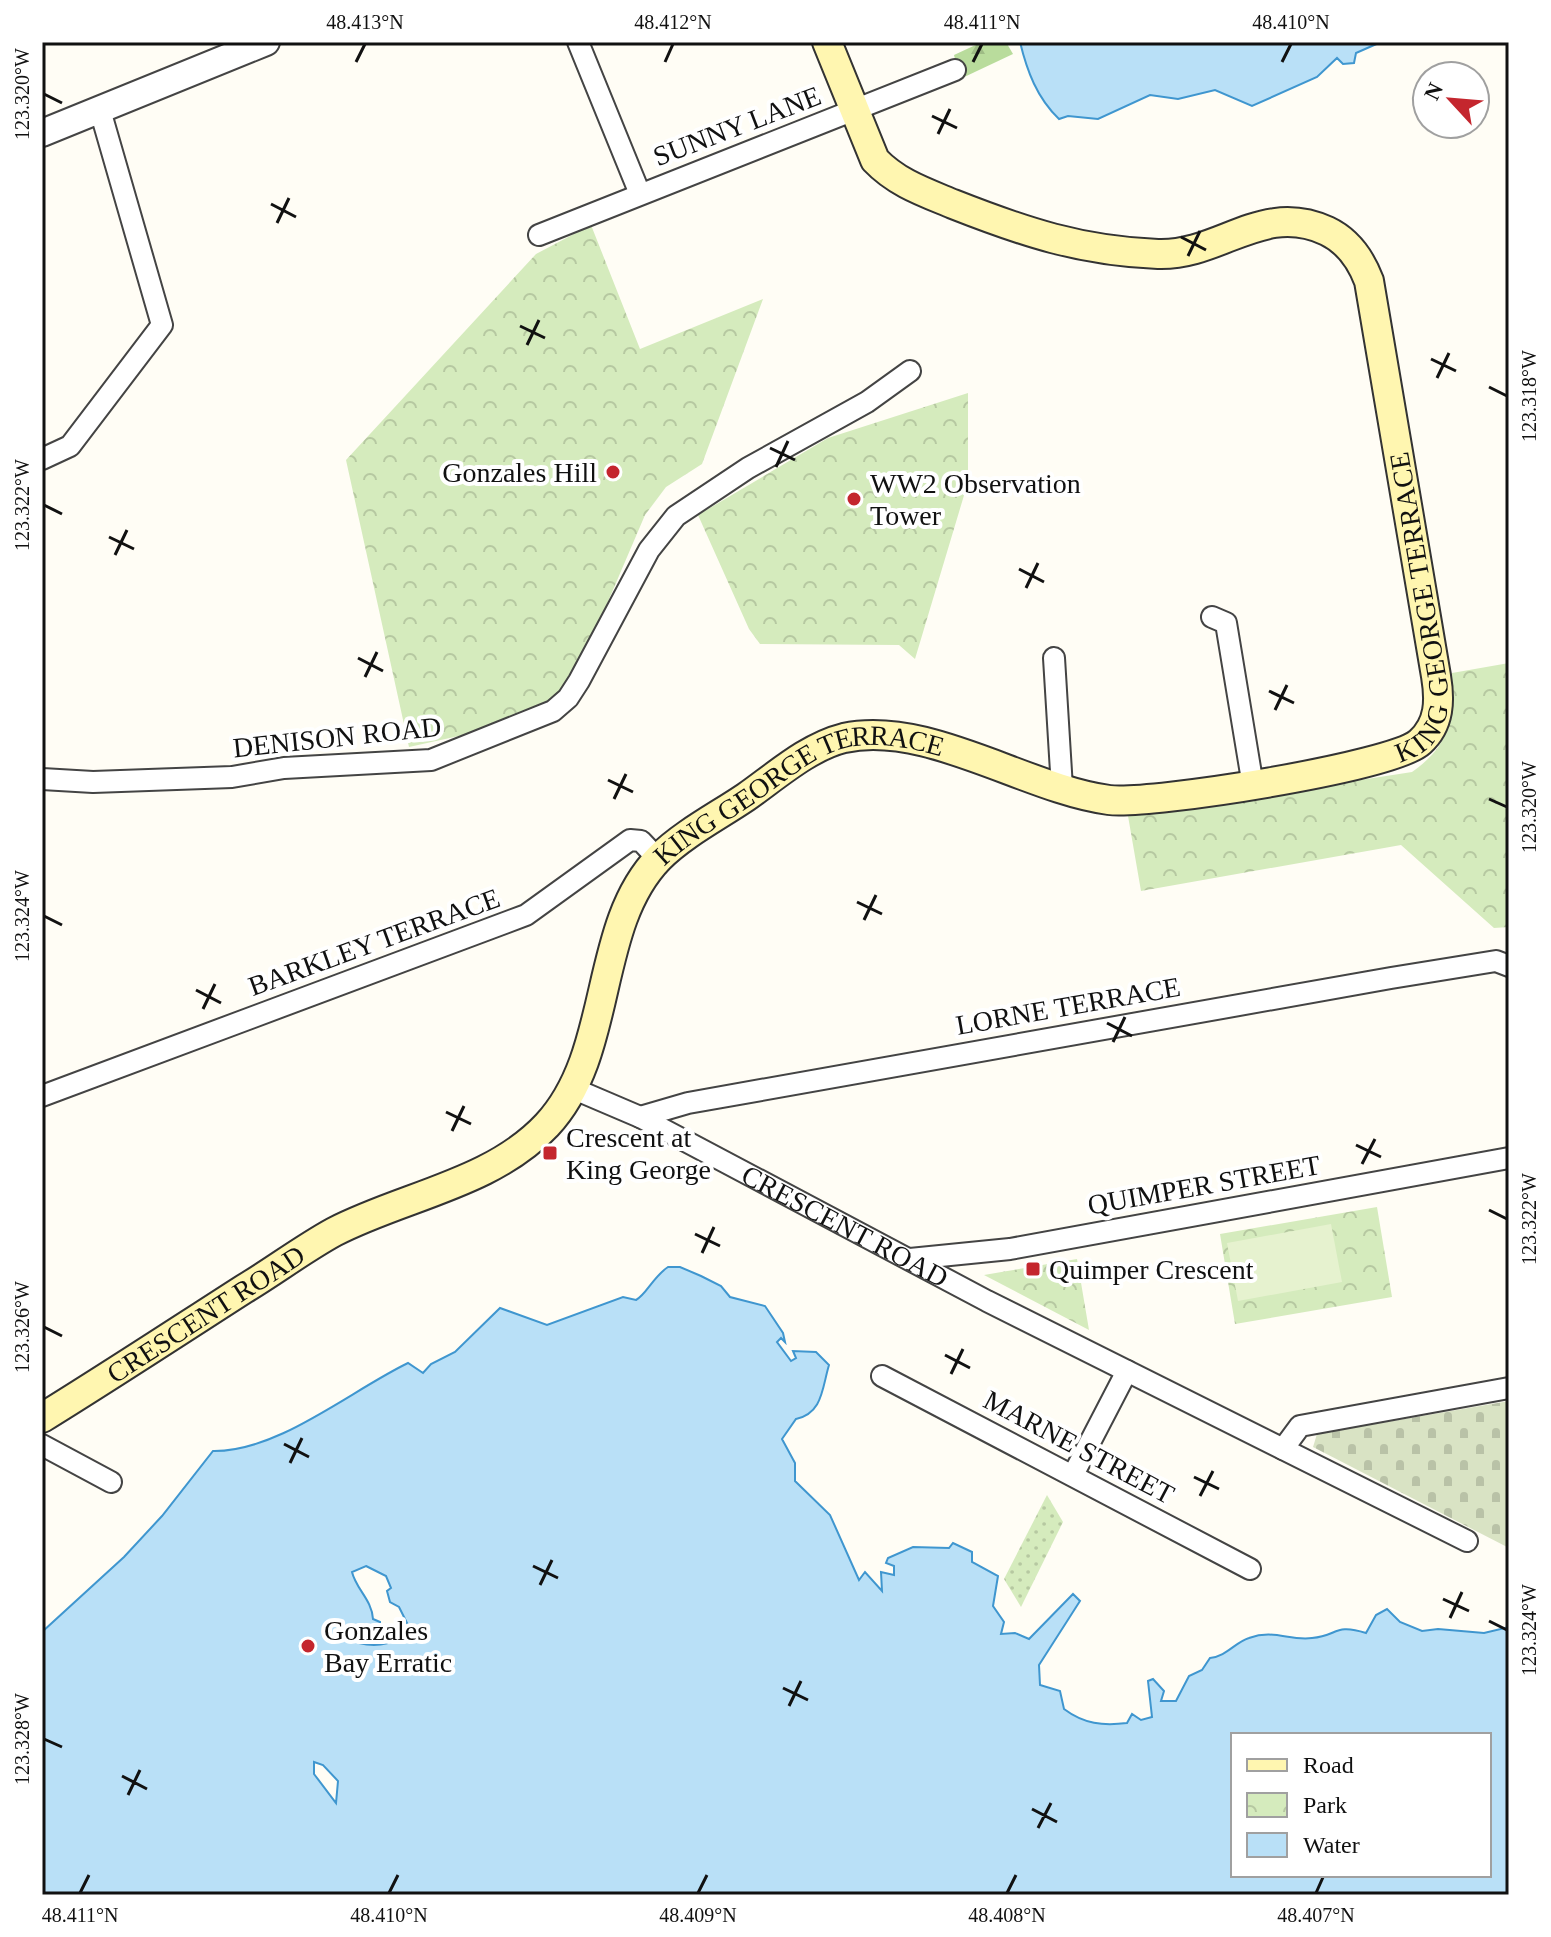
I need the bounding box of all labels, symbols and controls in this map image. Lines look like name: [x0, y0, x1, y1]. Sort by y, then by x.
text: 48.413°N: [326, 11, 404, 33]
text: 48.412°N: [634, 11, 712, 33]
text: 48.411°N: [944, 11, 1020, 33]
text: 48.410°N: [1252, 11, 1330, 33]
text: 123.320°W: [11, 48, 33, 140]
north arrow: [1411, 60, 1491, 140]
text: N: [1419, 79, 1448, 104]
street label: SUNNY LANE: [649, 80, 825, 172]
text: 123.318°W: [1518, 350, 1540, 442]
street label: KING GEORGE TERRACE: [1368, 435, 1412, 761]
text: KING GEORGE TERRACE: [1383, 450, 1454, 768]
place label: Gonzales Hill: [442, 457, 597, 488]
text: 123.322°W: [11, 459, 33, 551]
marker: Gonzales Hill: [604, 463, 622, 481]
place label: WW2 Observation Tower: [870, 468, 1081, 531]
marker: WW2 Observation Tower: [845, 490, 863, 508]
street label: DENISON ROAD: [231, 711, 443, 763]
street label: KING GEORGE TERRACE: [647, 719, 948, 871]
text: 123.320°W: [1518, 761, 1540, 853]
text: 123.324°W: [11, 870, 33, 962]
street label: BARKLEY TERRACE: [244, 882, 504, 1002]
street label: LORNE TERRACE: [953, 971, 1183, 1041]
place label: Crescent at King George: [566, 1122, 711, 1185]
marker: Crescent at King George: [541, 1144, 559, 1162]
street label: QUIMPER STREET: [1085, 1149, 1323, 1221]
street label: CRESCENT ROAD: [737, 1158, 953, 1293]
text: 123.322°W: [1518, 1173, 1540, 1265]
street label: CRESCENT ROAD: [101, 1239, 310, 1389]
place label: Quimper Crescent: [1049, 1254, 1254, 1285]
marker: Quimper Crescent: [1024, 1260, 1042, 1278]
text: 123.326°W: [11, 1281, 33, 1373]
street label: MARNE STREET: [979, 1384, 1179, 1510]
text: 123.324°W: [1518, 1584, 1540, 1676]
place label: Gonzales Bay Erratic: [324, 1615, 452, 1678]
marker: Gonzales Bay Erratic: [299, 1637, 317, 1655]
text: 123.328°W: [11, 1693, 33, 1785]
legend: [1231, 1733, 1491, 1877]
text: Road: [1303, 1752, 1354, 1778]
text: Park: [1303, 1792, 1347, 1818]
text: Water: [1303, 1832, 1360, 1858]
text: 48.411°N: [42, 1904, 118, 1926]
text: 48.410°N: [350, 1904, 428, 1926]
text: 48.409°N: [659, 1904, 737, 1926]
text: 48.408°N: [968, 1904, 1046, 1926]
text: 48.407°N: [1277, 1904, 1355, 1926]

